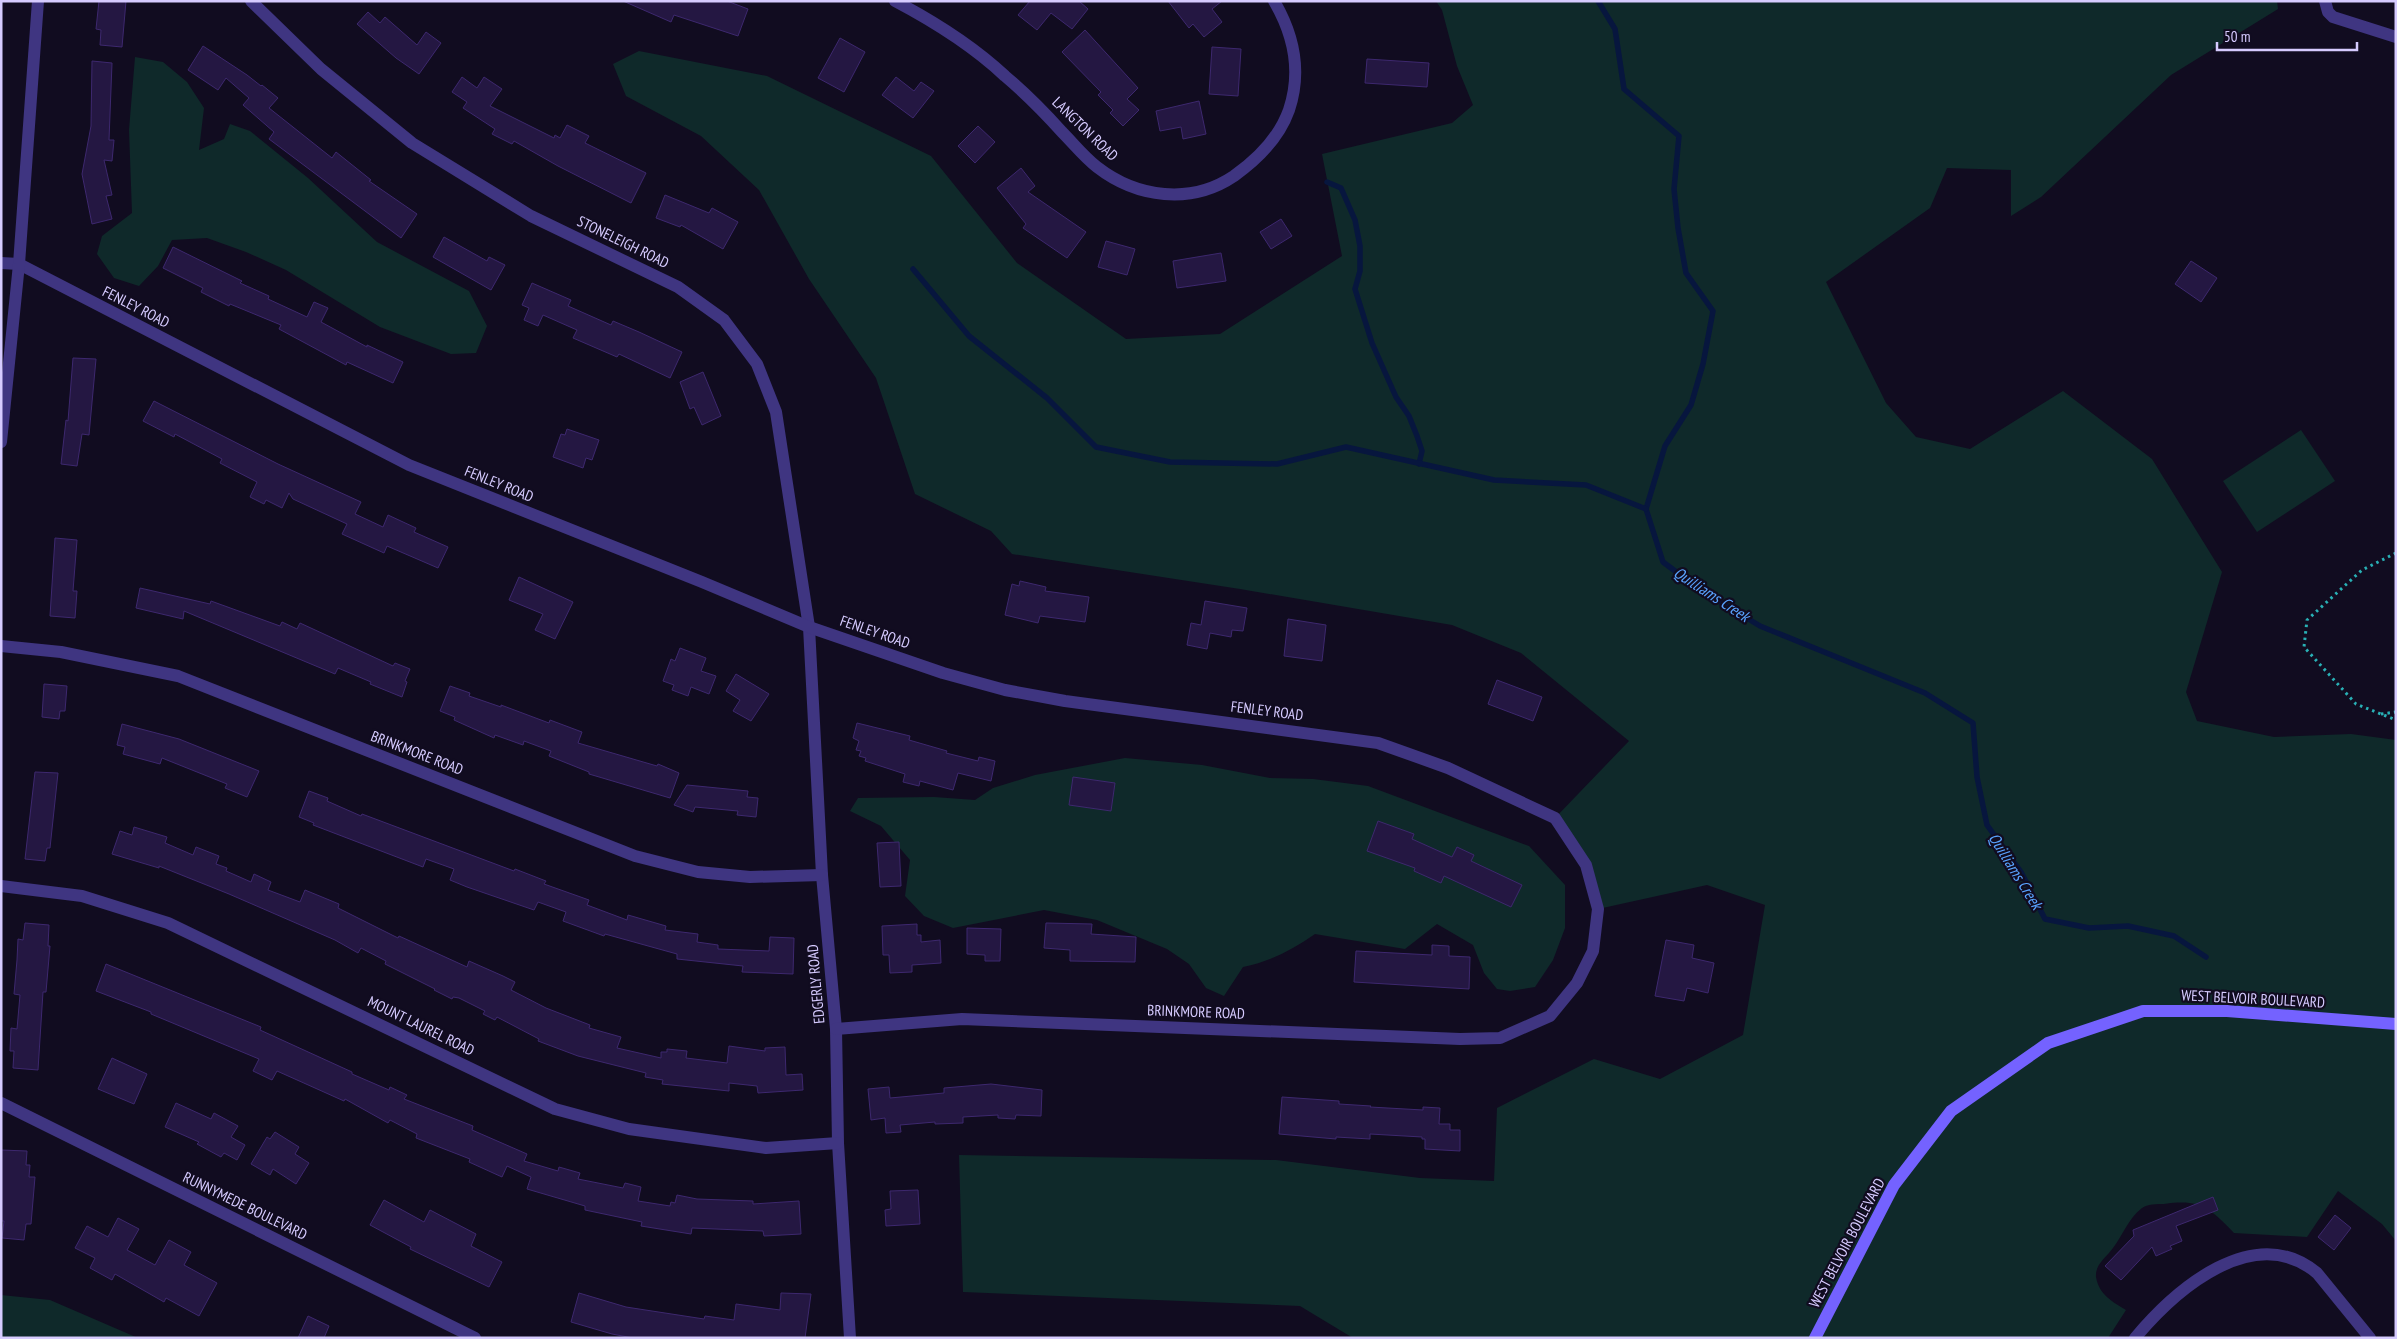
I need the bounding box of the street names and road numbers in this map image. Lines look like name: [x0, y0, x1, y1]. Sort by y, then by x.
street label: LANGTON ROAD: [1048, 93, 1122, 165]
street label: STONELEIGH ROAD: [574, 211, 672, 272]
street label: FENLEY ROAD: [100, 282, 173, 332]
street label: FENLEY ROAD: [462, 461, 537, 506]
street label: FENLEY ROAD: [838, 611, 913, 652]
street label: FENLEY ROAD: [1230, 697, 1304, 724]
street label: BRINKMORE ROAD: [368, 726, 466, 779]
street label: EDGERLY ROAD: [803, 943, 828, 1025]
street label: WEST BELVOIR BOULEVARD: [2181, 985, 2325, 1012]
street label: MOUNT LAUREL ROAD: [365, 991, 478, 1060]
street label: BRINKMORE ROAD: [1147, 1000, 1245, 1023]
street label: RUNNYMEDE BOULEVARD: [180, 1167, 311, 1244]
street label: WEST BELVOIR BOULEVARD: [1804, 1175, 1889, 1311]

